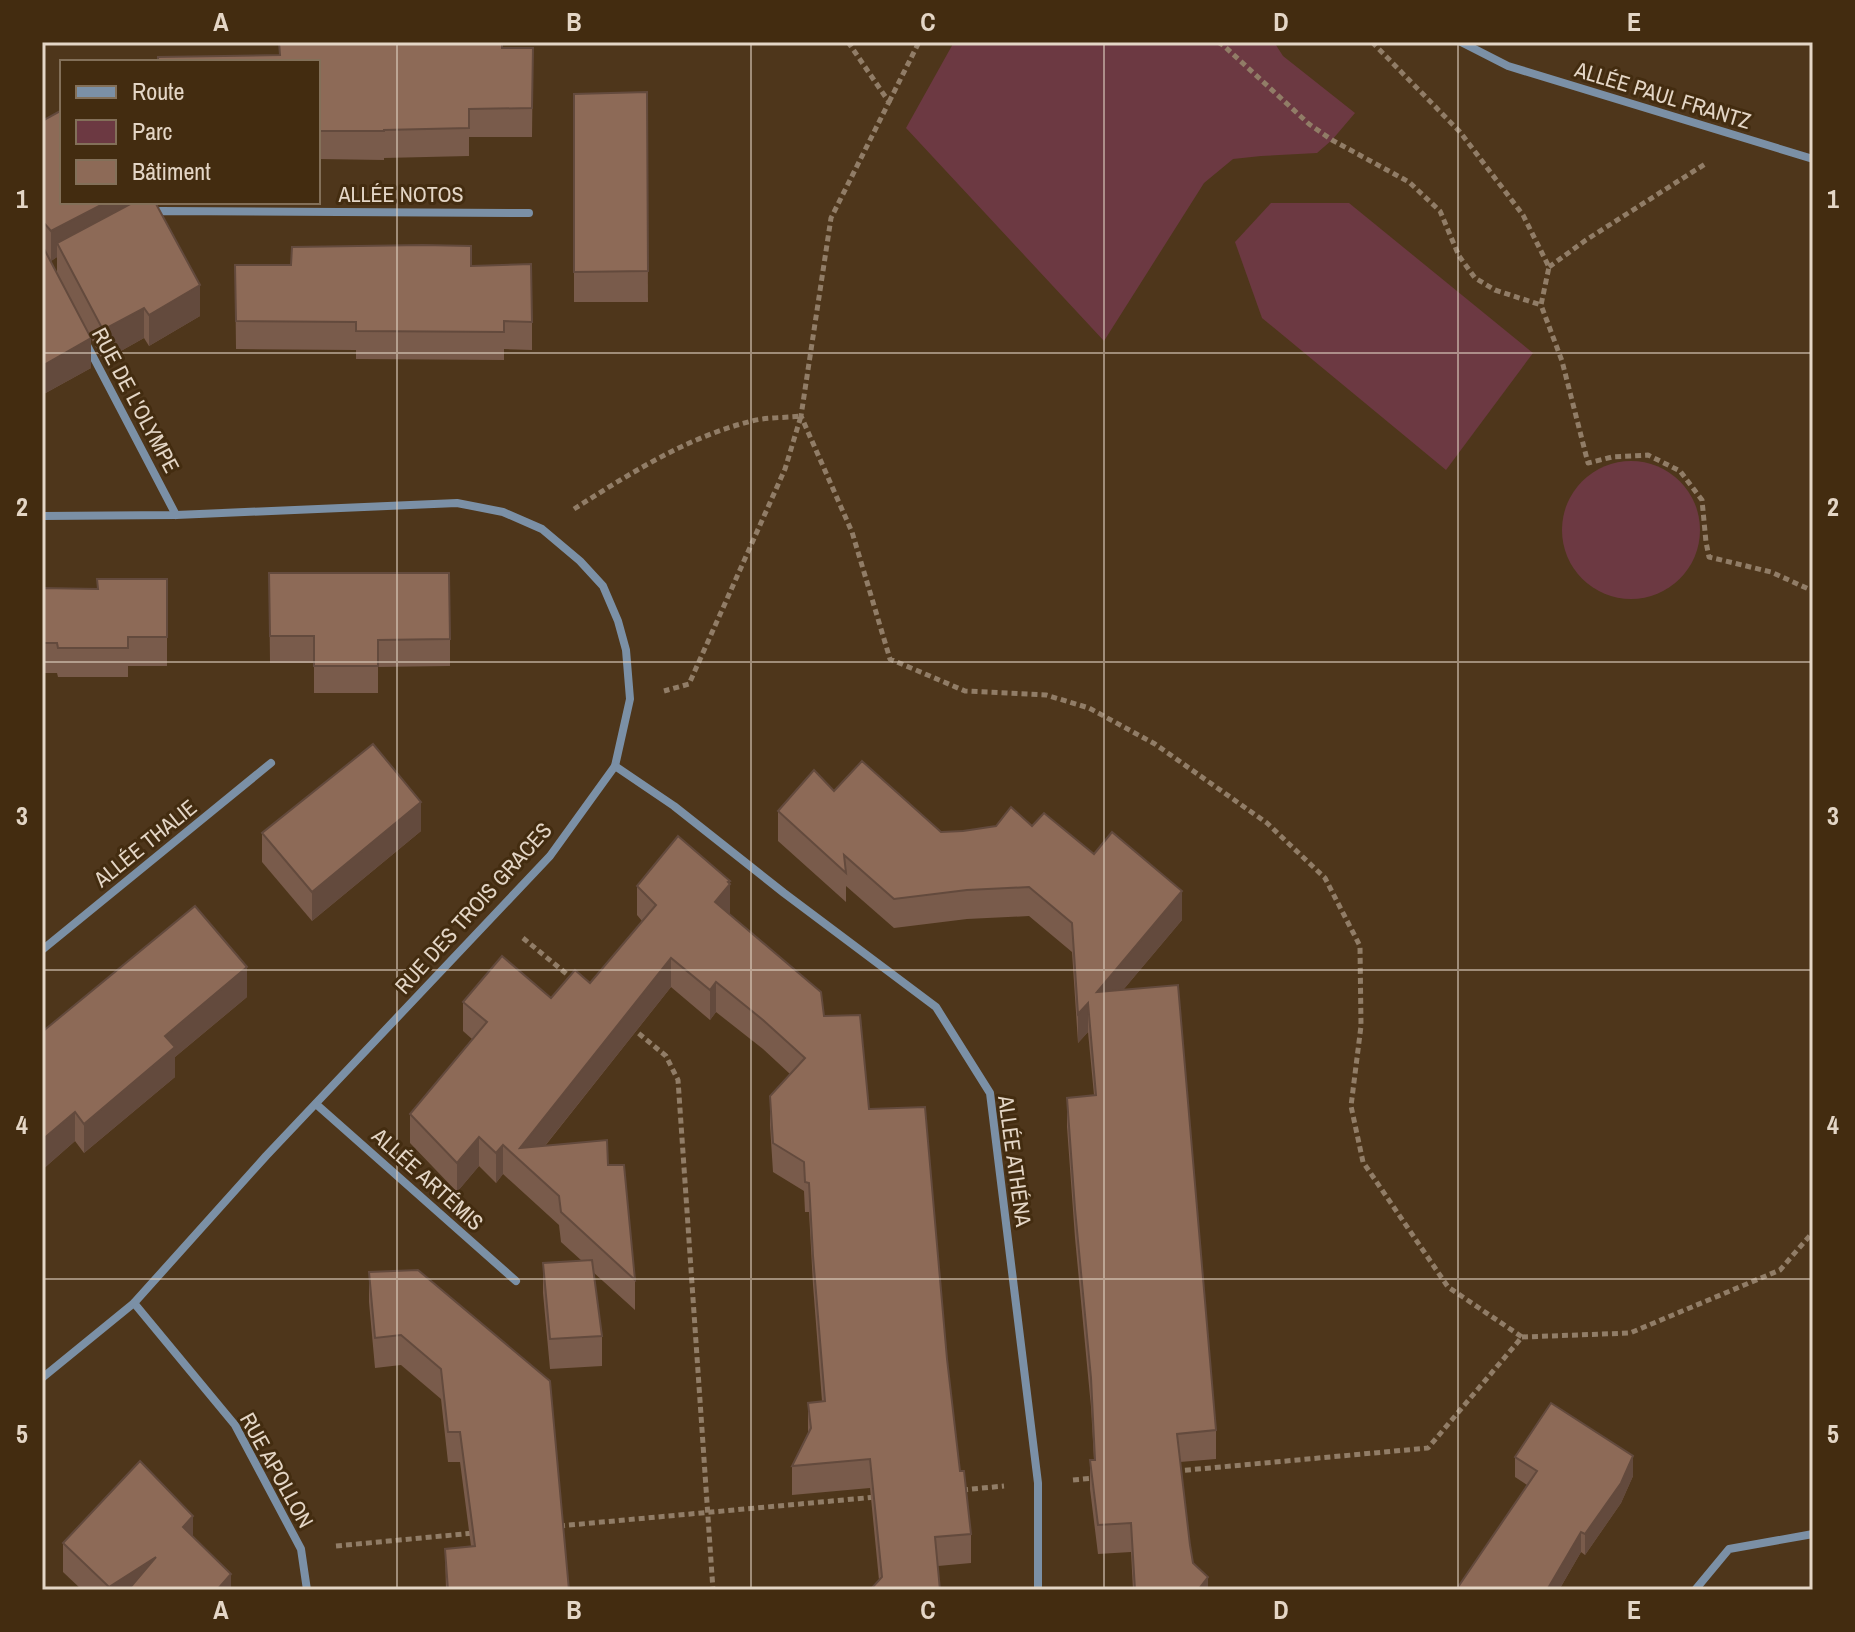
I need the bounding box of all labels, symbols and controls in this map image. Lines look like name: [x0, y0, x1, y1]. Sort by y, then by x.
text: A: [213, 4, 229, 39]
text: B: [566, 4, 582, 39]
text: C: [920, 4, 936, 39]
text: D: [1273, 4, 1289, 39]
text: E: [1627, 4, 1641, 39]
street label: ALLÉE PAUL FRANTZ: [1570, 54, 1755, 136]
legend: [60, 60, 320, 204]
text: Route: [132, 75, 185, 107]
text: Parc: [132, 115, 173, 147]
text: Bâtiment: [132, 155, 211, 187]
street label: ALLÉE NOTOS: [337, 179, 464, 209]
text: 1: [16, 181, 28, 216]
text: 1: [1827, 181, 1839, 216]
street label: RUE DE L'OLYMPE: [85, 322, 187, 478]
text: 2: [16, 489, 28, 524]
text: 2: [1827, 489, 1839, 524]
street label: ALLÉE THALIE: [87, 792, 203, 894]
text: 3: [16, 798, 28, 833]
text: 3: [1827, 798, 1839, 833]
street label: RUE DES TROIS GRACES: [388, 816, 558, 1000]
street label: ALLÉE ATHÉNA: [991, 1093, 1039, 1229]
text: 4: [16, 1107, 28, 1142]
text: 4: [1827, 1107, 1839, 1142]
street label: ALLÉE ARTÉMIS: [365, 1120, 490, 1237]
street label: RUE APOLLON: [233, 1407, 321, 1533]
text: 5: [16, 1416, 28, 1451]
text: 5: [1827, 1416, 1839, 1451]
text: A: [213, 1592, 229, 1627]
text: B: [566, 1592, 582, 1627]
text: C: [920, 1592, 936, 1627]
text: D: [1273, 1592, 1289, 1627]
text: E: [1627, 1592, 1641, 1627]

